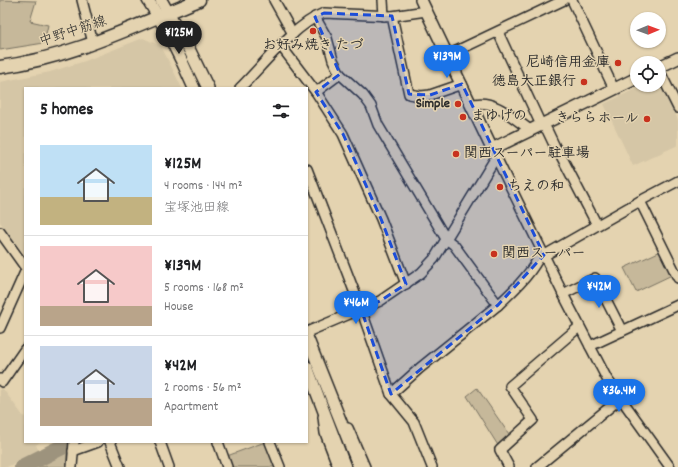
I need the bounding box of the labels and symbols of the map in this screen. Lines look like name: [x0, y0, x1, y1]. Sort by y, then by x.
street label: 中野中筋線: [37, 12, 109, 52]
north arrow: [630, 12, 666, 48]
pin: ¥125M: [151, 21, 207, 55]
marker: お好み焼き たづ: [308, 26, 318, 36]
place label: お好み焼き たづ: [262, 36, 364, 56]
pin: ¥139M: [419, 45, 475, 79]
place label: 尼崎信用金庫: [526, 53, 610, 73]
marker: 尼崎信用金庫: [613, 58, 623, 68]
place label: 徳島大正銀行: [492, 72, 576, 92]
marker: 徳島大正銀行: [579, 77, 589, 87]
place label: Simple: [416, 94, 450, 114]
marker: Simple: [453, 99, 463, 109]
place label: まゆげの: [471, 107, 527, 127]
place label: きららホール: [556, 109, 639, 129]
marker: まゆげの: [458, 112, 468, 122]
marker: きららホール: [642, 114, 652, 124]
place label: 関西スーパー駐車場: [464, 144, 589, 164]
marker: 関西スーパー駐車場: [451, 149, 461, 159]
place label: ちえの和: [508, 177, 564, 197]
marker: ちえの和: [495, 182, 505, 192]
place label: 関西スーパー: [502, 244, 585, 264]
marker: 関西スーパー: [489, 249, 499, 259]
pin: ¥42M: [575, 275, 623, 309]
pin: ¥46M: [332, 291, 380, 325]
pin: ¥36.4M: [586, 379, 652, 413]

